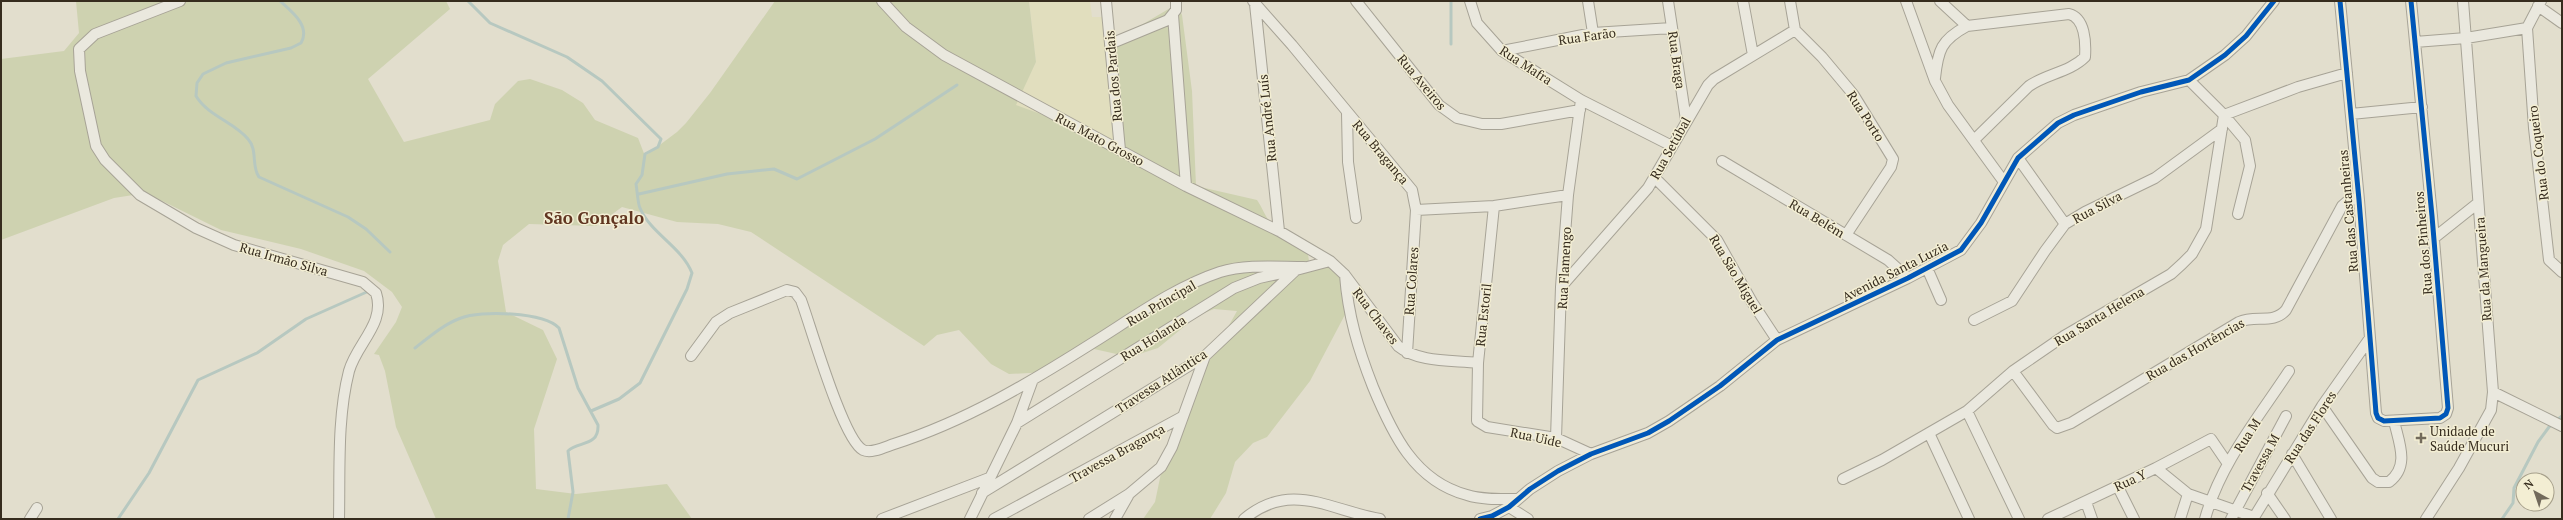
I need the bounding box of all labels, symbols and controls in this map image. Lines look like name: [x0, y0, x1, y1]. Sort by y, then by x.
street label: Rua Farão: [1557, 23, 1617, 49]
street label: Rua dos Pardais: [1100, 30, 1126, 122]
street label: Rua Braga: [1664, 30, 1690, 91]
street label: Rua Mafra: [1496, 41, 1556, 89]
street label: Rua Aveiros: [1393, 50, 1451, 114]
street label: Rua André Luís: [1253, 73, 1281, 163]
street label: Rua Porto: [1843, 87, 1889, 145]
street label: Rua do Coqueiro: [2523, 105, 2553, 201]
street label: Rua Mato Grosso: [1052, 108, 1148, 170]
street label: Rua Setúbal: [1645, 113, 1695, 182]
street label: Rua Bragança: [1349, 116, 1413, 188]
street label: Rua das Castanheiras: [2334, 149, 2362, 273]
street label: Rua Silva: [2069, 186, 2125, 227]
street label: Rua dos Pinheiros: [2410, 190, 2436, 296]
street label: Rua Belém: [1786, 194, 1848, 242]
district label: São Gonçalo: [544, 206, 644, 229]
street label: Rua da Mangueira: [2470, 216, 2496, 322]
street label: Rua Flamengo: [1553, 226, 1575, 310]
street label: Rua São Miguel: [1705, 231, 1767, 317]
street label: Avenida Santa Luzia: [1839, 236, 1951, 305]
street label: Rua Irmão Silva: [238, 238, 331, 280]
street label: Rua Colares: [1400, 246, 1422, 316]
street label: Rua Principal: [1123, 276, 1199, 330]
street label: Rua Estoril: [1471, 282, 1495, 348]
street label: Rua Santa Helena: [2051, 282, 2148, 350]
street label: Rua Chaves: [1349, 284, 1403, 348]
street label: Rua Holanda: [1117, 311, 1190, 365]
street label: Rua das Hortências: [2142, 313, 2248, 385]
street label: Travessa Atlântica: [1112, 344, 1210, 417]
street label: Rua das Flores: [2280, 387, 2340, 467]
street label: Rua M: [2229, 415, 2265, 455]
street label: Travessa Bragança: [1066, 419, 1168, 487]
place label: Unidade de Saúde Mucuri: [2430, 422, 2509, 455]
street label: Rua Uide: [1509, 423, 1563, 451]
street label: Travessa M: [2237, 430, 2283, 496]
marker: Unidade de Saúde Mucuri: [2415, 432, 2427, 444]
street label: Rua Y: [2111, 464, 2150, 495]
north arrow: [2515, 472, 2555, 512]
text: N: [2521, 476, 2537, 492]

